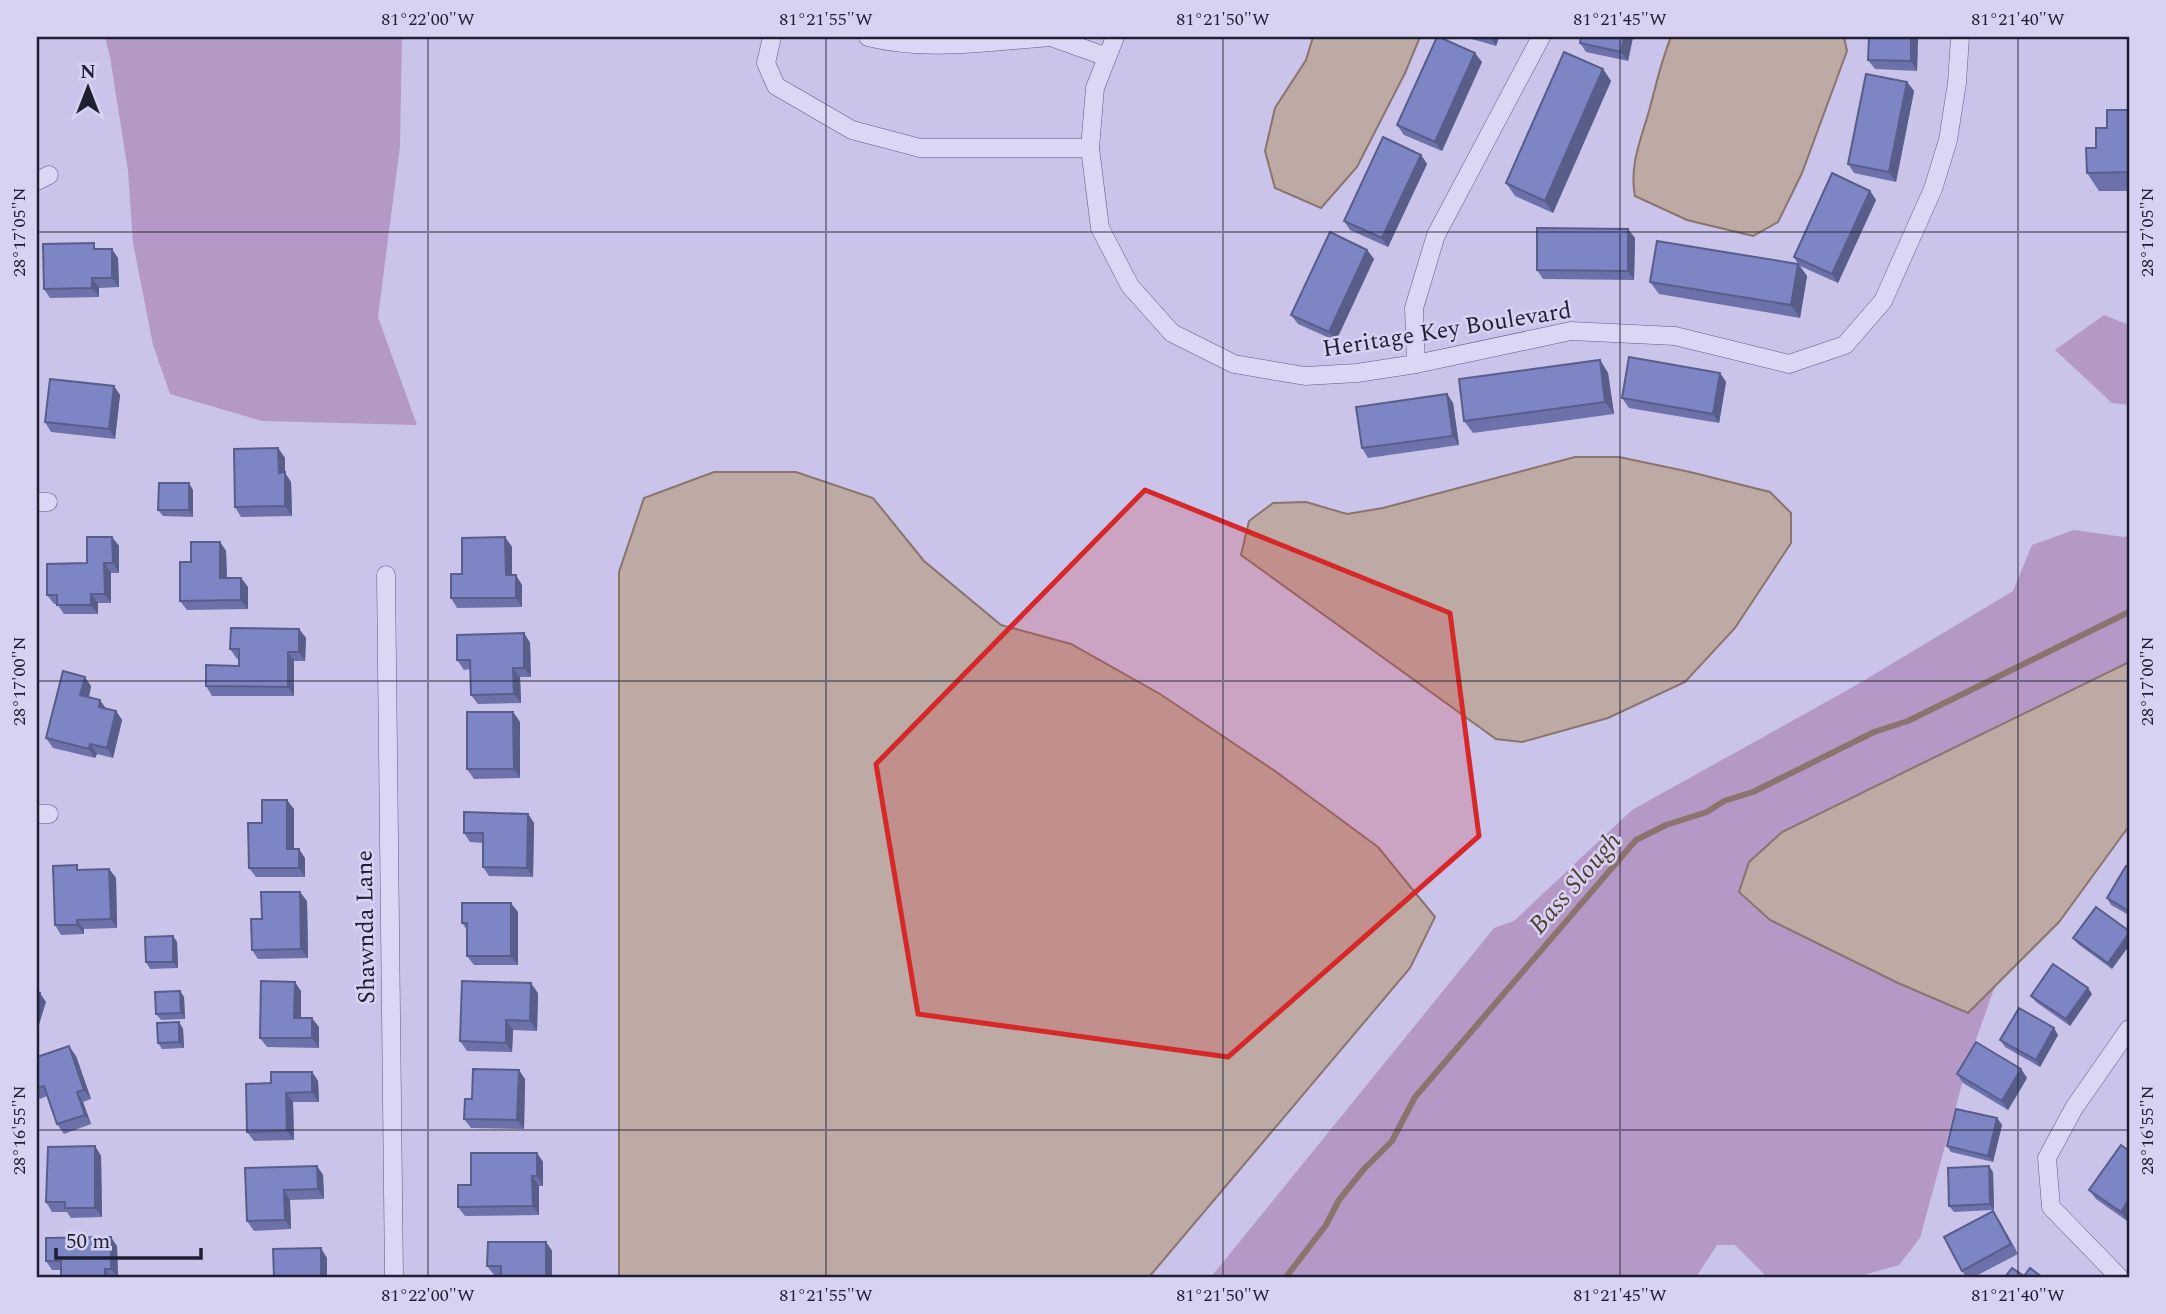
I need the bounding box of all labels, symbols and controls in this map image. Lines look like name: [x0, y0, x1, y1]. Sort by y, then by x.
text: 81°22'00"W: [381, 6, 475, 33]
text: 81°21'55"W: [779, 6, 873, 33]
text: 81°21'50"W: [1176, 6, 1270, 33]
text: 81°21'45"W: [1573, 6, 1667, 33]
text: 81°21'40"W: [1971, 6, 2065, 33]
north arrow: [52, 52, 122, 122]
text: N: [80, 58, 96, 87]
text: 28°17'05"N: [6, 187, 33, 277]
text: 28°17'05"N: [2134, 187, 2161, 277]
street label: Heritage Key Boulevard: [1320, 293, 1574, 367]
text: 28°17'00"N: [6, 636, 33, 726]
text: 28°17'00"N: [2134, 636, 2161, 726]
water label: Bass Slough: [1519, 823, 1631, 943]
street label: Shawnda Lane: [347, 850, 385, 1004]
text: 28°16'55"N: [6, 1085, 33, 1175]
text: 28°16'55"N: [2134, 1085, 2161, 1175]
scale bar: [56, 1216, 201, 1260]
text: 50 m: [66, 1226, 110, 1258]
text: 81°22'00"W: [381, 1282, 475, 1309]
text: 81°21'55"W: [779, 1282, 873, 1309]
text: 81°21'50"W: [1176, 1282, 1270, 1309]
text: 81°21'45"W: [1573, 1282, 1667, 1309]
text: 81°21'40"W: [1971, 1282, 2065, 1309]

